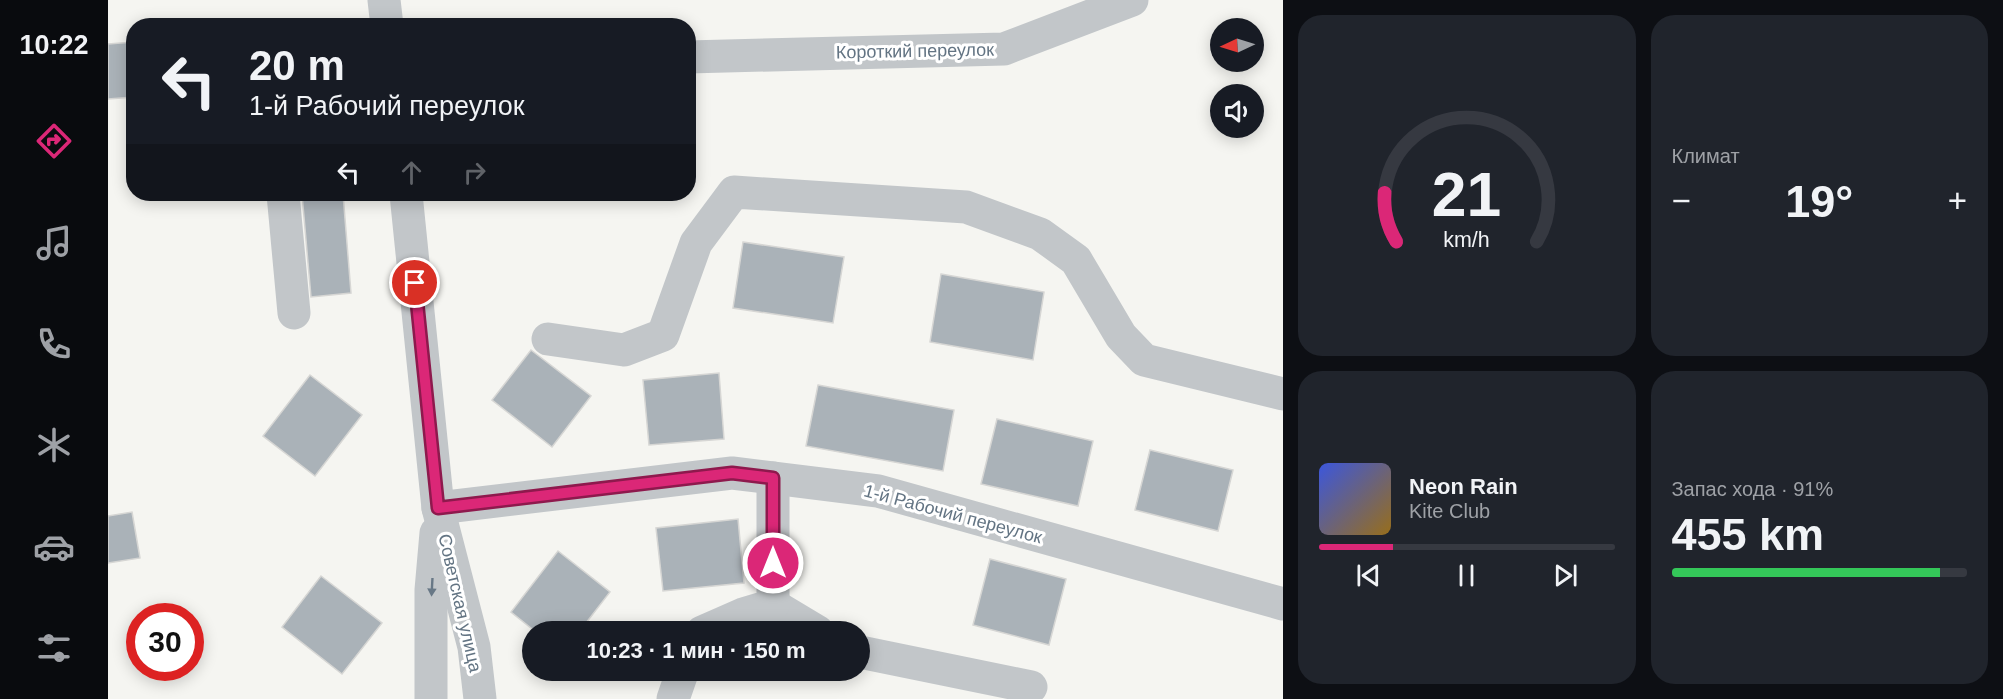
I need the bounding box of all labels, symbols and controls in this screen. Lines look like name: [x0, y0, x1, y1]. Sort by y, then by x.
north arrow: [1210, 18, 1264, 72]
map controls: [1210, 18, 1264, 138]
text: 10:22: [19, 30, 89, 60]
street label: Короткий переулок: [836, 40, 994, 62]
icon: left: [150, 42, 228, 120]
text: 20 m: [249, 42, 345, 89]
button: sound: [1210, 84, 1264, 138]
text: 1-й Рабочий переулок: [249, 91, 525, 121]
icon: directions: [33, 120, 75, 162]
text: Климат: [1672, 145, 1740, 167]
icon: left: [332, 156, 365, 189]
icon: ahead: [395, 156, 428, 189]
icon: right: [458, 156, 491, 189]
text: 21: [1432, 160, 1501, 229]
text: 19°: [1785, 176, 1853, 227]
text: −: [1672, 182, 1691, 219]
text: +: [1948, 182, 1967, 219]
icon: music: [33, 222, 75, 264]
text: km/h: [1444, 229, 1490, 253]
pin: [389, 257, 440, 308]
icon: arrive: [398, 266, 431, 299]
icon: phone: [33, 323, 75, 365]
icon: climate: [33, 424, 75, 466]
text: Neon Rain: [1409, 474, 1518, 499]
text: Запас хода · 91%: [1672, 478, 1833, 500]
street label: 1-й Рабочий переулок: [862, 481, 1044, 547]
text: Kite Club: [1409, 500, 1490, 522]
text: 455 km: [1672, 509, 1824, 560]
icon: car: [33, 526, 75, 568]
position arrow: [741, 531, 805, 595]
street label: Советская улица: [434, 532, 486, 675]
icon: previous: [1352, 559, 1385, 592]
icon: pause: [1450, 559, 1483, 592]
icon: next: [1549, 559, 1582, 592]
one-way arrow: [427, 577, 436, 596]
speed limit sign: 30: [126, 603, 204, 681]
icon: filters: [33, 627, 75, 669]
text: 10:23 · 1 мин · 150 m: [586, 638, 806, 663]

